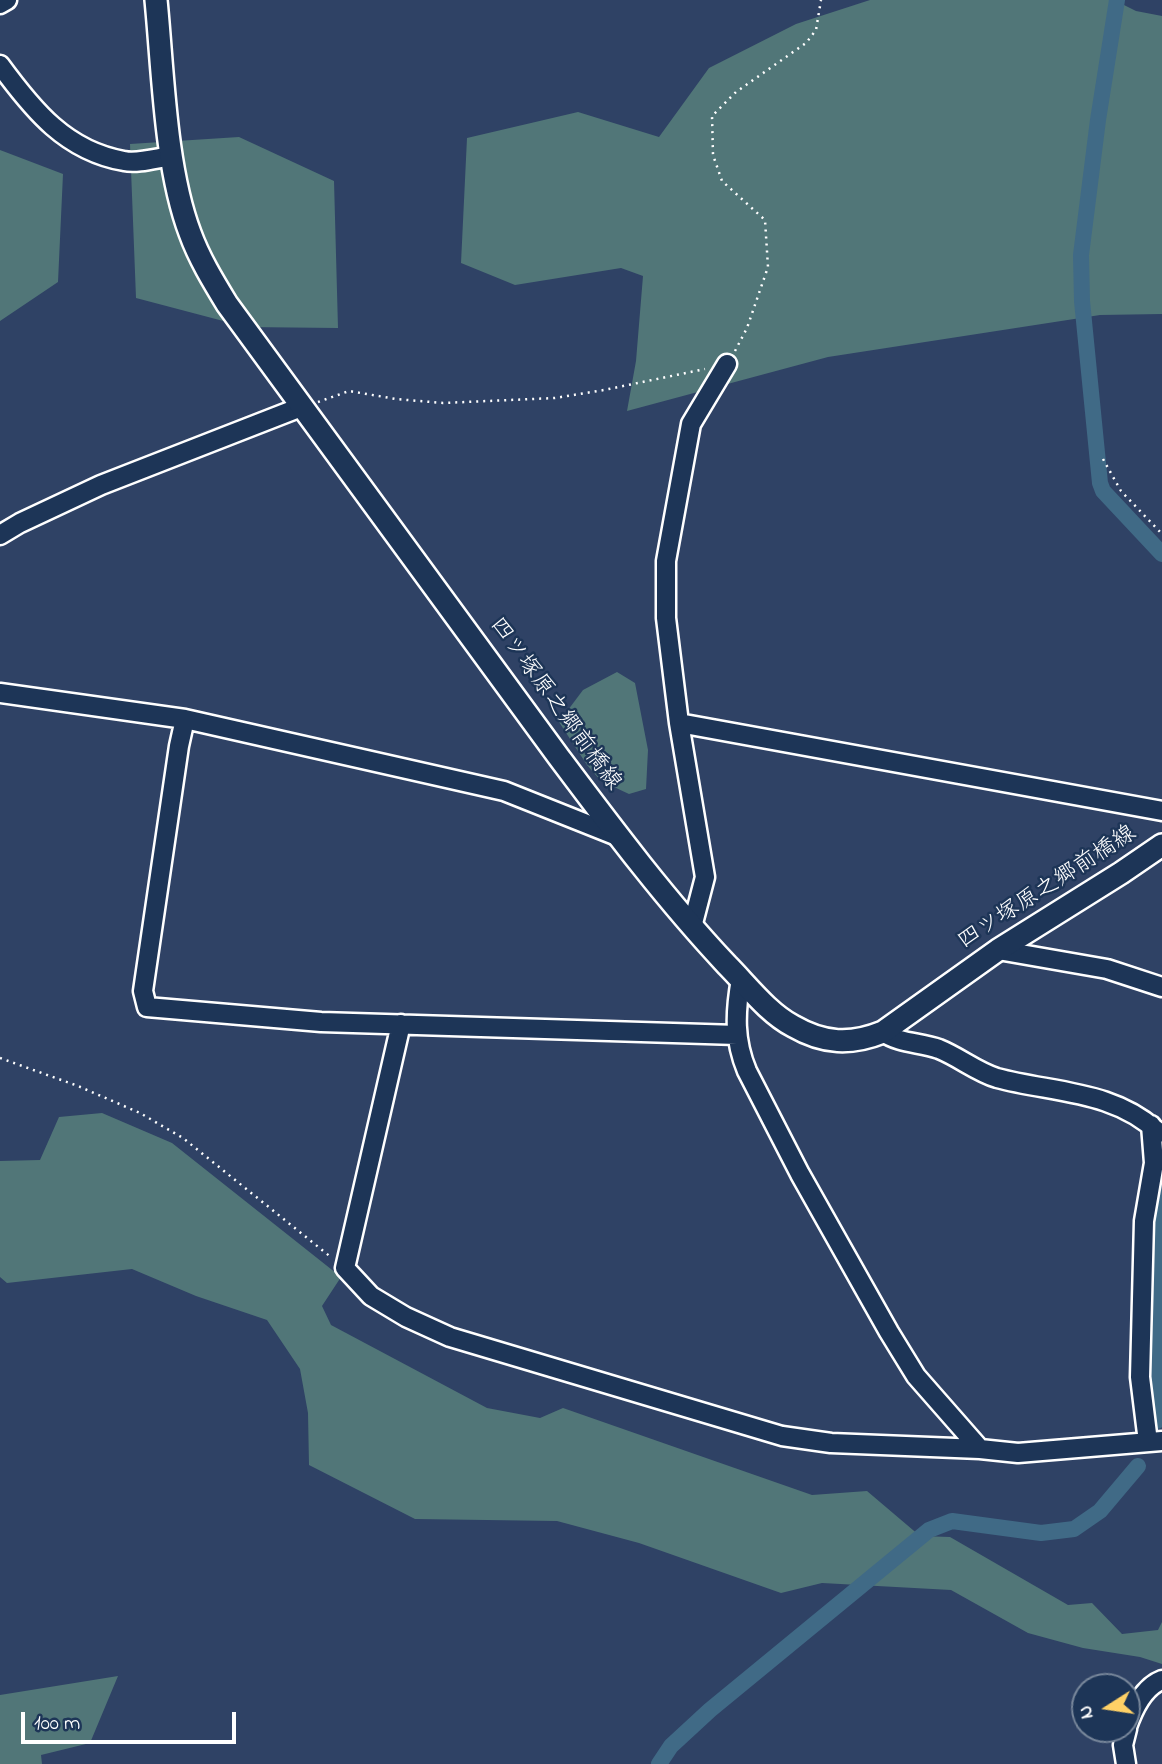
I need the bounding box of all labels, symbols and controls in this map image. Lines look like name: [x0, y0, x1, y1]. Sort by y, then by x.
street label: 四ツ塚原之郷前橋線: [482, 613, 626, 797]
street label: 四ツ塚原之郷前橋線: [954, 821, 1142, 957]
north arrow: [1071, 1673, 1141, 1743]
scale bar: [24, 1698, 240, 1742]
text: N: [1072, 1703, 1101, 1721]
text: 100 m: [34, 1709, 80, 1739]

